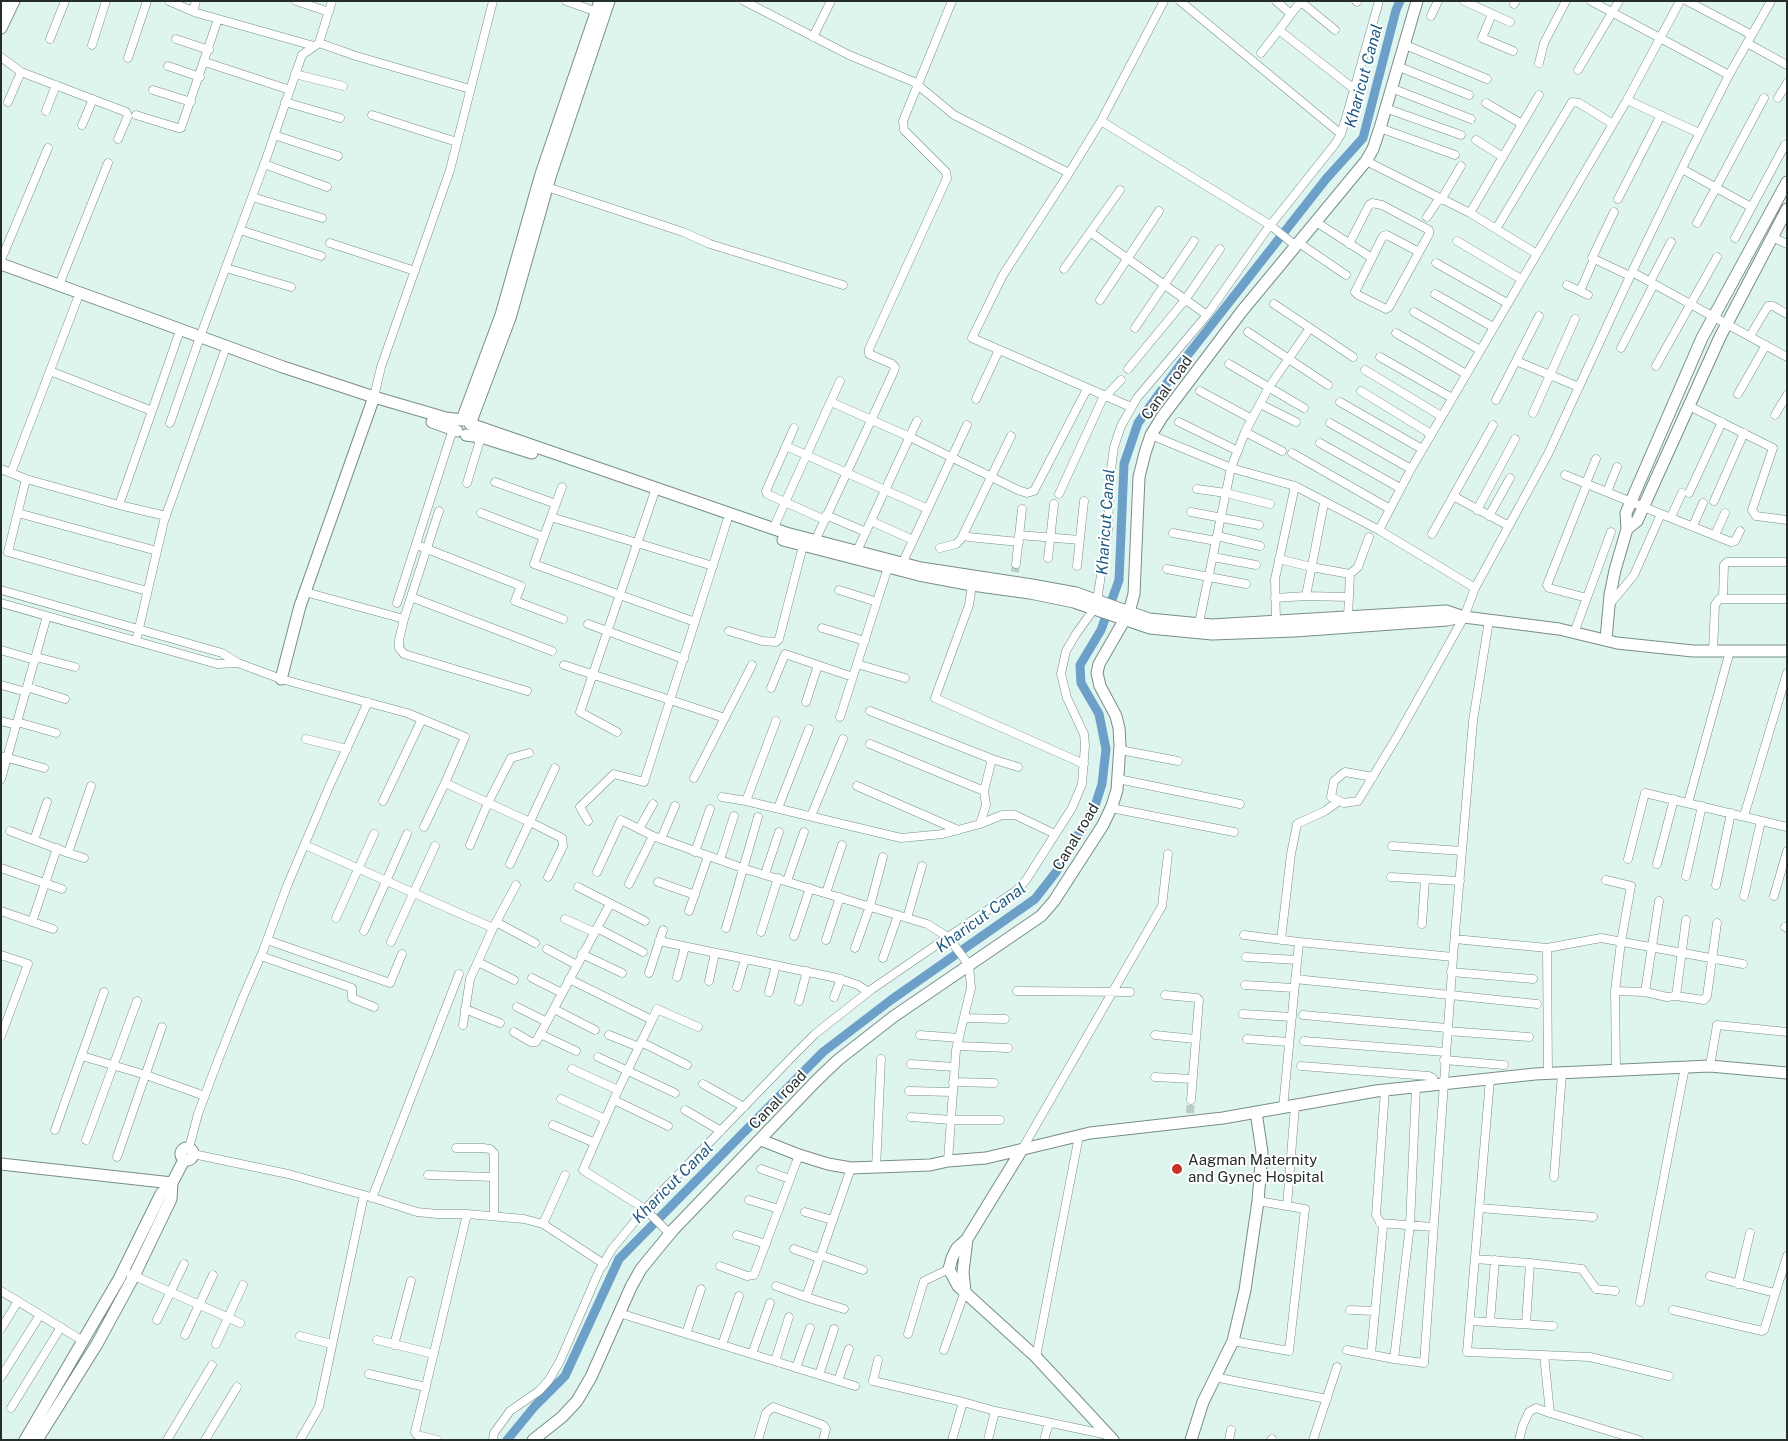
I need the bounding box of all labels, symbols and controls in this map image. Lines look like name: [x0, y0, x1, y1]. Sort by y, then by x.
water label: Kharicut Canal: [1341, 22, 1387, 130]
street label: Canal road: [1138, 352, 1196, 424]
water label: Kharicut Canal: [1093, 468, 1119, 576]
street label: Canal road: [1049, 800, 1103, 874]
water label: Kharicut Canal: [932, 879, 1030, 957]
street label: Canal road: [745, 1067, 811, 1133]
water label: Kharicut Canal: [629, 1139, 717, 1227]
place label: Aagman Maternity and Gynec Hospital: [1188, 1151, 1324, 1186]
marker: Aagman Maternity and Gynec Hospital: [1170, 1162, 1184, 1176]

